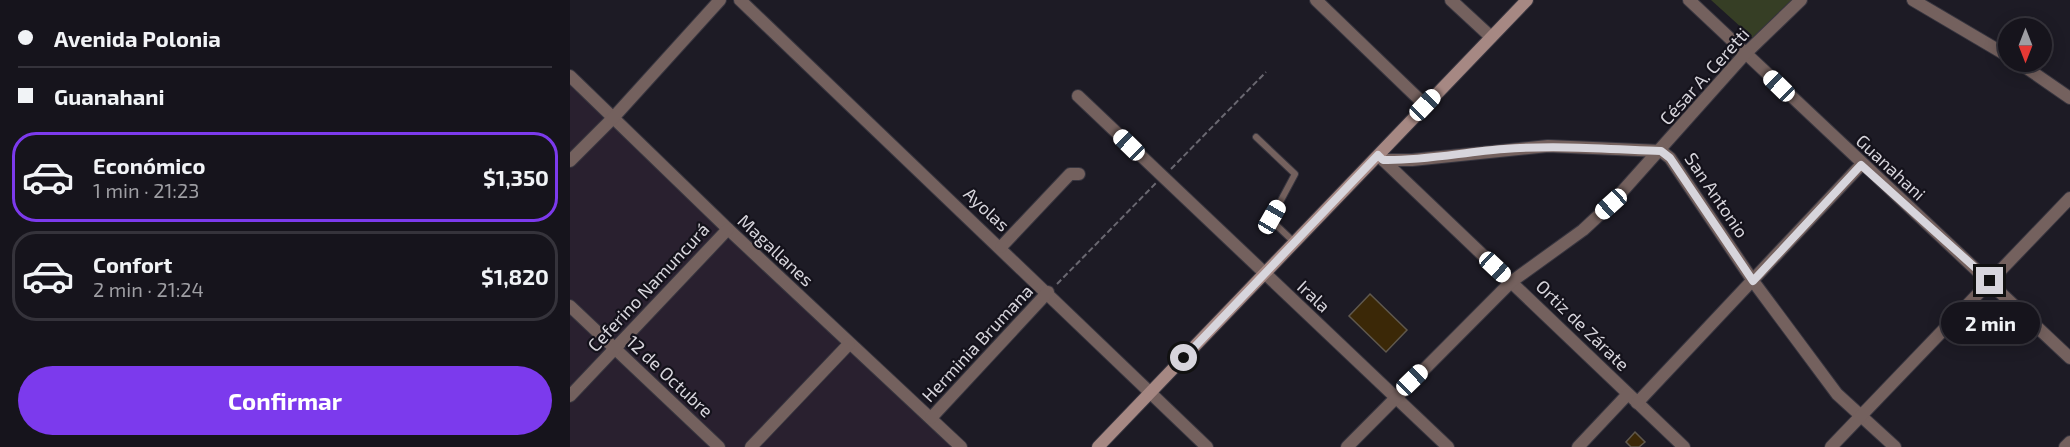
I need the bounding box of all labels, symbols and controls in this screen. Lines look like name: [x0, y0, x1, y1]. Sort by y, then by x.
north arrow: [1998, 18, 2052, 72]
map controls: [1998, 18, 2052, 72]
street label: César A. Ceretti: [1655, 23, 1753, 129]
text: Avenida Polonia: [54, 25, 221, 51]
car: [1760, 67, 1798, 105]
text: Guanahani: [54, 83, 165, 109]
car: [1406, 86, 1444, 124]
car: [1110, 126, 1148, 164]
street label: Guanahani: [1852, 129, 1930, 205]
street label: San Antonio: [1681, 148, 1753, 242]
icon: car: [21, 150, 75, 204]
text: Económico: [93, 152, 205, 178]
text: $1,350: [483, 164, 549, 190]
text: 1 min · 21:23: [93, 178, 199, 202]
street label: Ayolas: [959, 182, 1015, 236]
car: [1592, 185, 1630, 223]
car: [1255, 197, 1289, 237]
street label: Magallanes: [734, 209, 818, 291]
street label: Ceferino Namuncurá: [583, 218, 713, 356]
car: [1476, 248, 1514, 286]
icon: car: [21, 249, 75, 303]
text: Confort: [93, 251, 172, 277]
text: $1,820: [481, 263, 549, 289]
route end: [1976, 267, 2003, 294]
street label: Irala: [1293, 275, 1335, 317]
street label: Ortiz de Zárate: [1532, 275, 1634, 375]
text: 2 min · 21:24: [93, 277, 204, 301]
street label: Herminia Brumana: [917, 280, 1037, 406]
callout: 2 min: [1940, 302, 2040, 344]
text: 2 min: [1965, 311, 2016, 335]
street label: 12 de Octubre: [622, 330, 718, 422]
route start: [1170, 344, 1197, 371]
car: [1393, 361, 1431, 399]
button: Confirmar: [18, 366, 552, 435]

